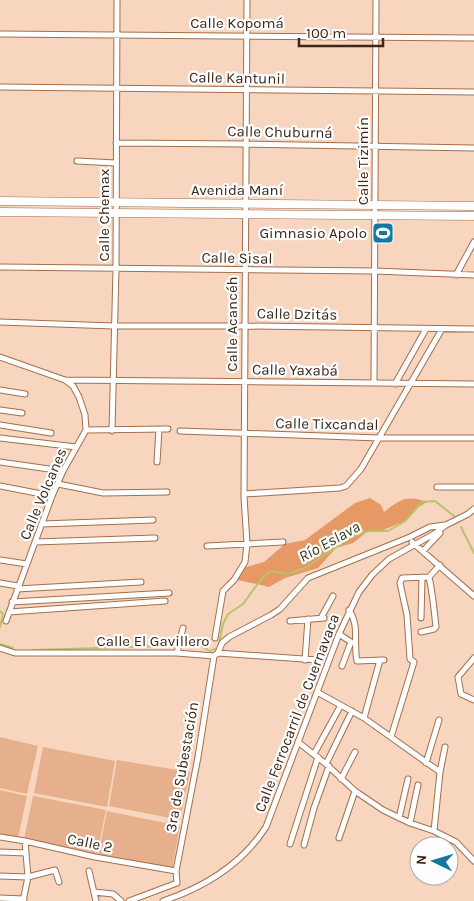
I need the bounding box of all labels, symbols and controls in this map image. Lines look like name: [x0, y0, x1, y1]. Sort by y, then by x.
street label: Calle Kopomá: [190, 14, 284, 32]
scale bar: [299, 15, 383, 47]
text: 100 m: [306, 24, 346, 42]
street label: Calle Kantunil: [189, 68, 285, 88]
street label: Calle Tizimín: [354, 117, 372, 205]
street label: Calle Chuburná: [227, 122, 333, 142]
street label: Calle Chemax: [95, 168, 113, 262]
street label: Avenida Maní: [191, 181, 284, 199]
sports icon: Gimnasio Apolo: [371, 221, 395, 245]
place label: Gimnasio Apolo: [259, 224, 367, 242]
street label: Calle Sisal: [201, 248, 273, 268]
street label: Calle Acancéh: [223, 276, 241, 372]
street label: Calle Dzitás: [257, 304, 337, 324]
street label: Calle Yaxabá: [252, 360, 338, 380]
street label: Calle Tixcandal: [275, 414, 379, 434]
street label: Calle Volcanes: [16, 445, 70, 543]
water label: Río Eslava: [295, 517, 363, 566]
street label: Calle Ferrocarril de Cuernavaca: [251, 611, 343, 815]
street label: Calle El Gavillero: [97, 632, 209, 650]
street label: 3ra de Subestación: [162, 700, 202, 834]
street label: Calle 2: [66, 829, 114, 857]
north arrow: [409, 836, 459, 886]
text: N: [413, 854, 430, 866]

